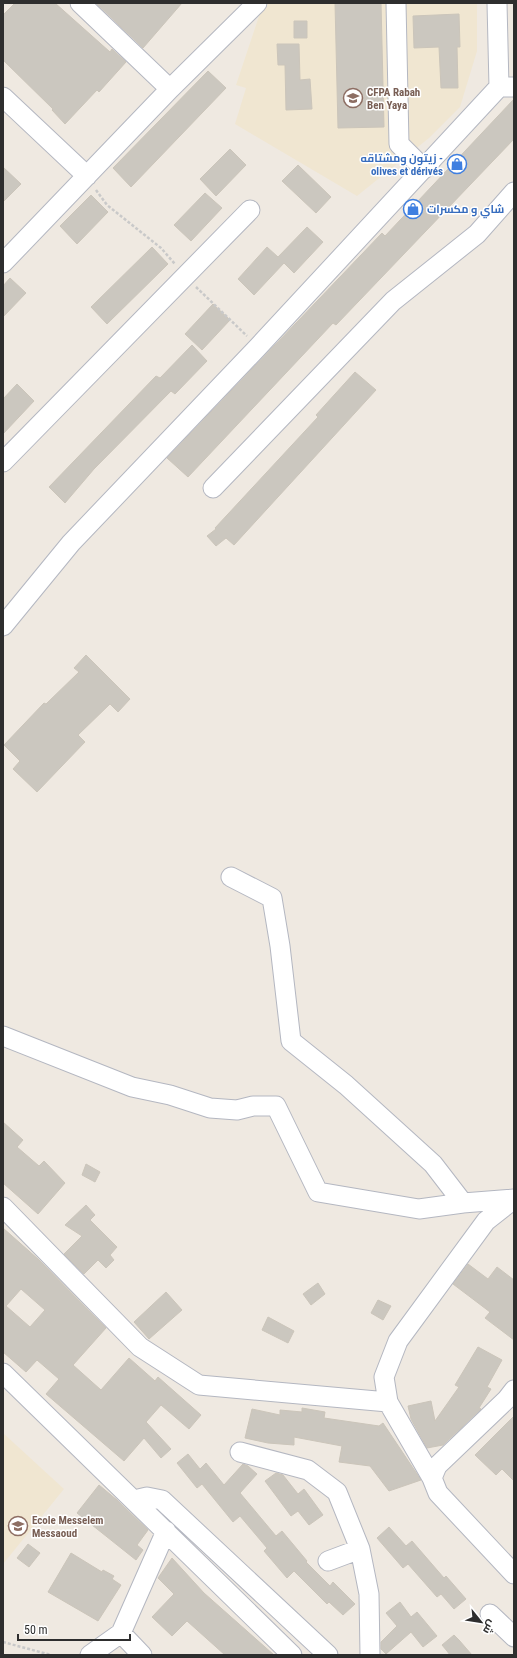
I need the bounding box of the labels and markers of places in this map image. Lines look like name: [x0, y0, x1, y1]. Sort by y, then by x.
place label: CFPA Rabah Ben Yaya: [367, 86, 420, 112]
school or university icon: CFPA Rabah Ben Yaya: [342, 87, 364, 109]
place label: زيتون ومشتاقه - olives et dérivés: [360, 152, 443, 178]
shop icon: زيتون ومشتاقه - olives et dérivés: [446, 153, 468, 175]
shop icon: شاي و مكسرات: [402, 198, 424, 220]
place label: شاي و مكسرات: [427, 203, 504, 219]
place label: Ecole Messelem Messaoud: [32, 1514, 103, 1540]
school or university icon: Ecole Messelem Messaoud: [7, 1515, 29, 1537]

